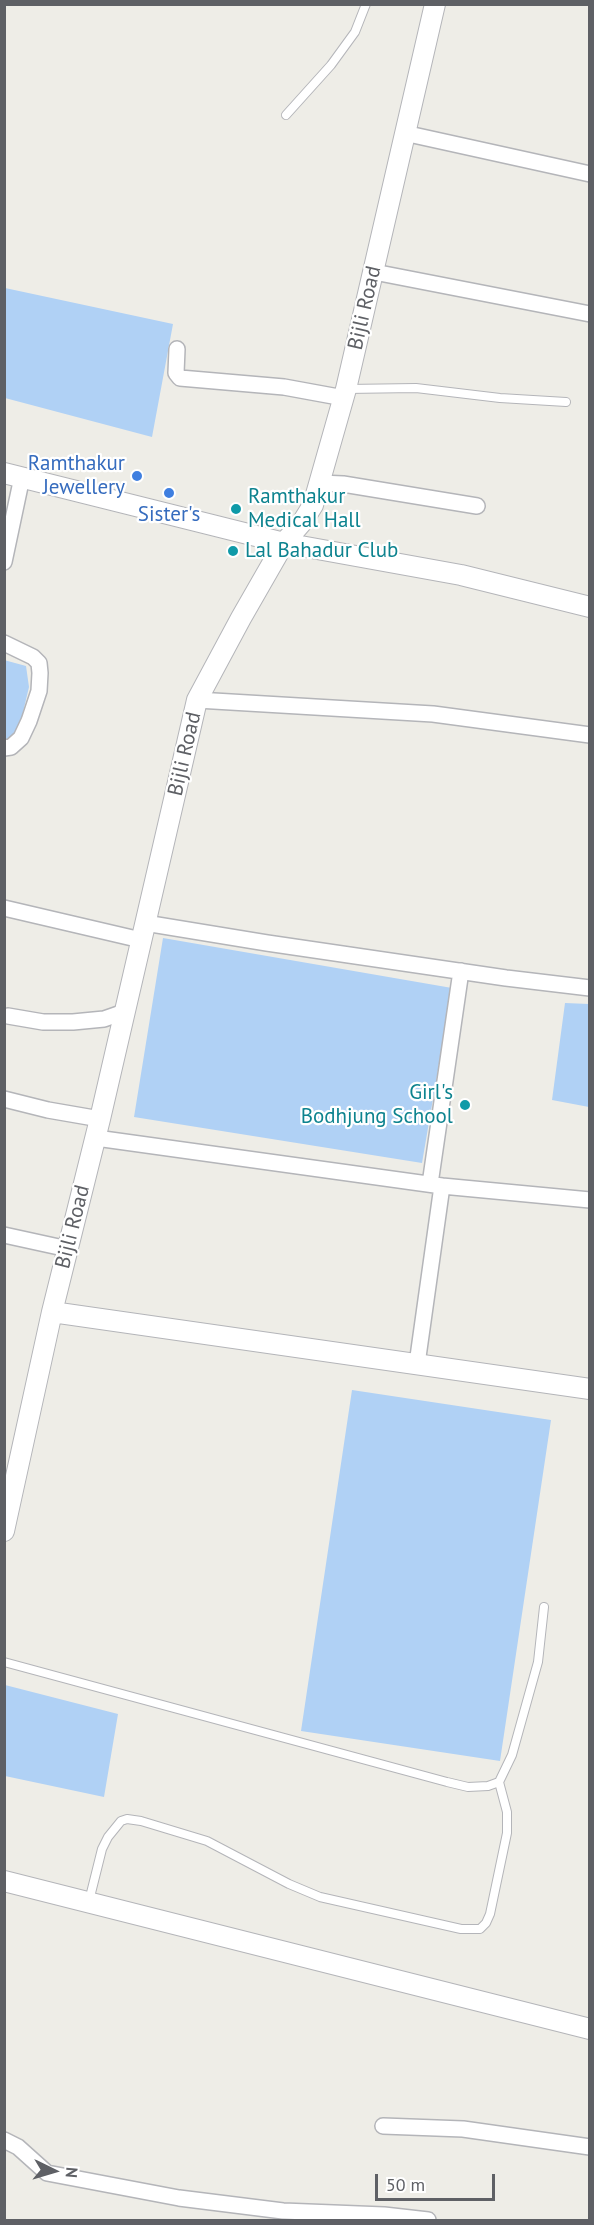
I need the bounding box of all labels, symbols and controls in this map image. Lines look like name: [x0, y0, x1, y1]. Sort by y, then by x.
street label: Bijli Road: [343, 264, 387, 352]
place label: Ramthakur Jewellery: [28, 451, 125, 501]
marker: Ramthakur Jewellery: [130, 469, 144, 483]
place label: Ramthakur Medical Hall: [248, 484, 361, 534]
marker: Sister's: [162, 486, 176, 500]
place label: Sister's: [138, 502, 200, 528]
marker: Ramthakur Medical Hall: [229, 502, 243, 516]
place label: Lal Bahadur Club: [245, 538, 398, 564]
marker: Lal Bahadur Club: [226, 544, 240, 558]
street label: Bijli Road: [163, 710, 207, 798]
place label: Girl's Bodhjung School: [301, 1080, 453, 1130]
marker: Girl's Bodhjung School: [458, 1098, 472, 1112]
street label: Bijli Road: [50, 1183, 96, 1271]
north arrow: [24, 2141, 84, 2201]
scale bar: [378, 2162, 498, 2200]
text: N: [62, 2166, 82, 2179]
text: 50 m: [386, 2173, 425, 2196]

